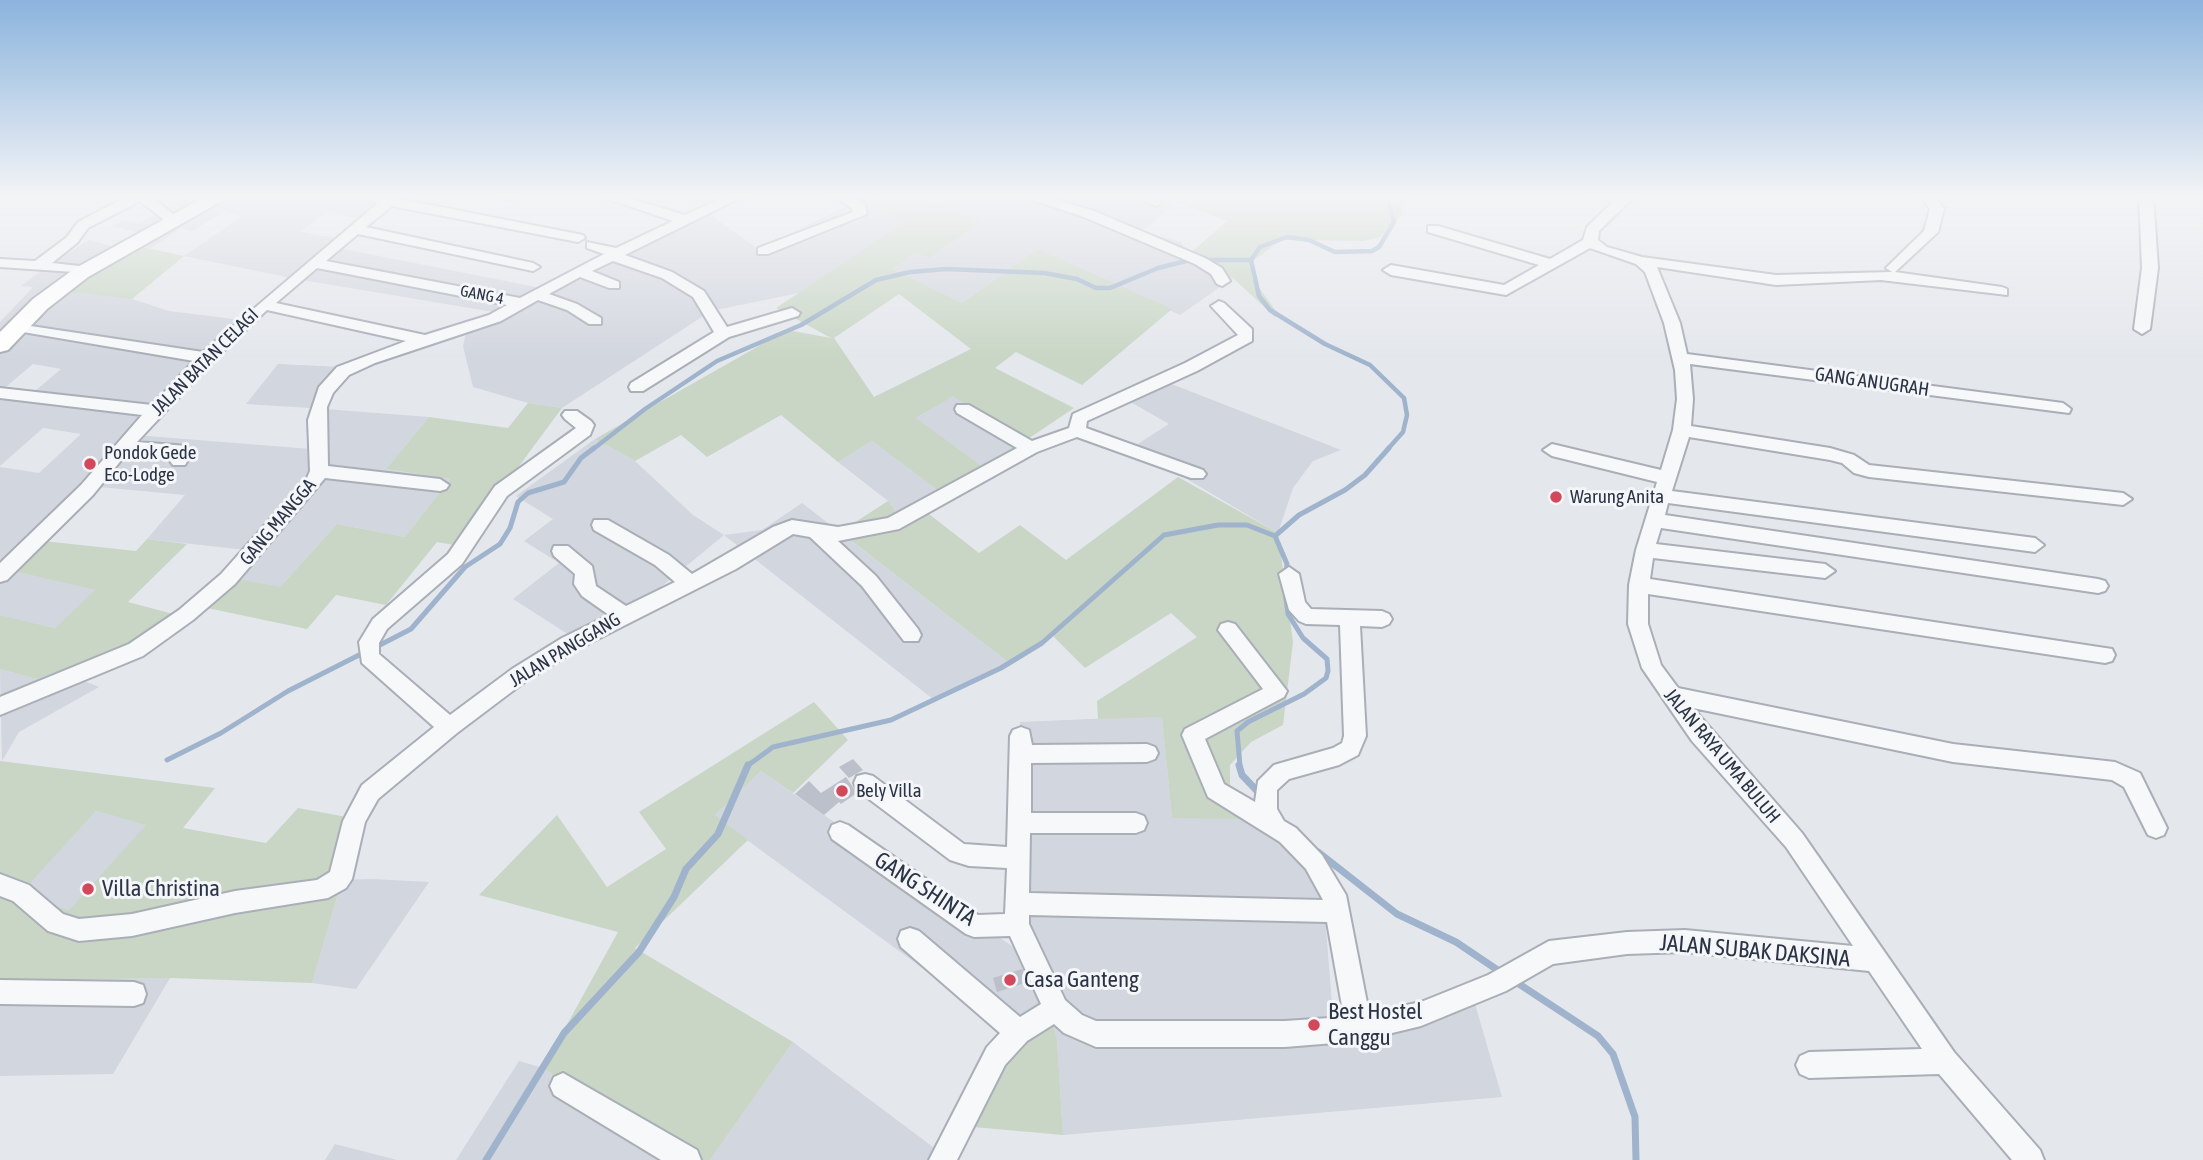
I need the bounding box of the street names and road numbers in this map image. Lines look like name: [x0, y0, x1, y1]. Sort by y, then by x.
street label: GANG 4: [459, 281, 505, 309]
street label: JALAN BATAN CELAGI: [147, 304, 263, 420]
street label: GANG ANUGRAH: [1814, 363, 1930, 401]
street label: GANG MANGGA: [235, 474, 321, 570]
street label: JALAN PANGGANG: [505, 608, 625, 692]
street label: JALAN RAYA UMA BULUH: [1659, 684, 1785, 828]
street label: GANG SHINTA: [869, 846, 981, 932]
street label: JALAN SUBAK DAKSINA: [1659, 929, 1851, 973]

